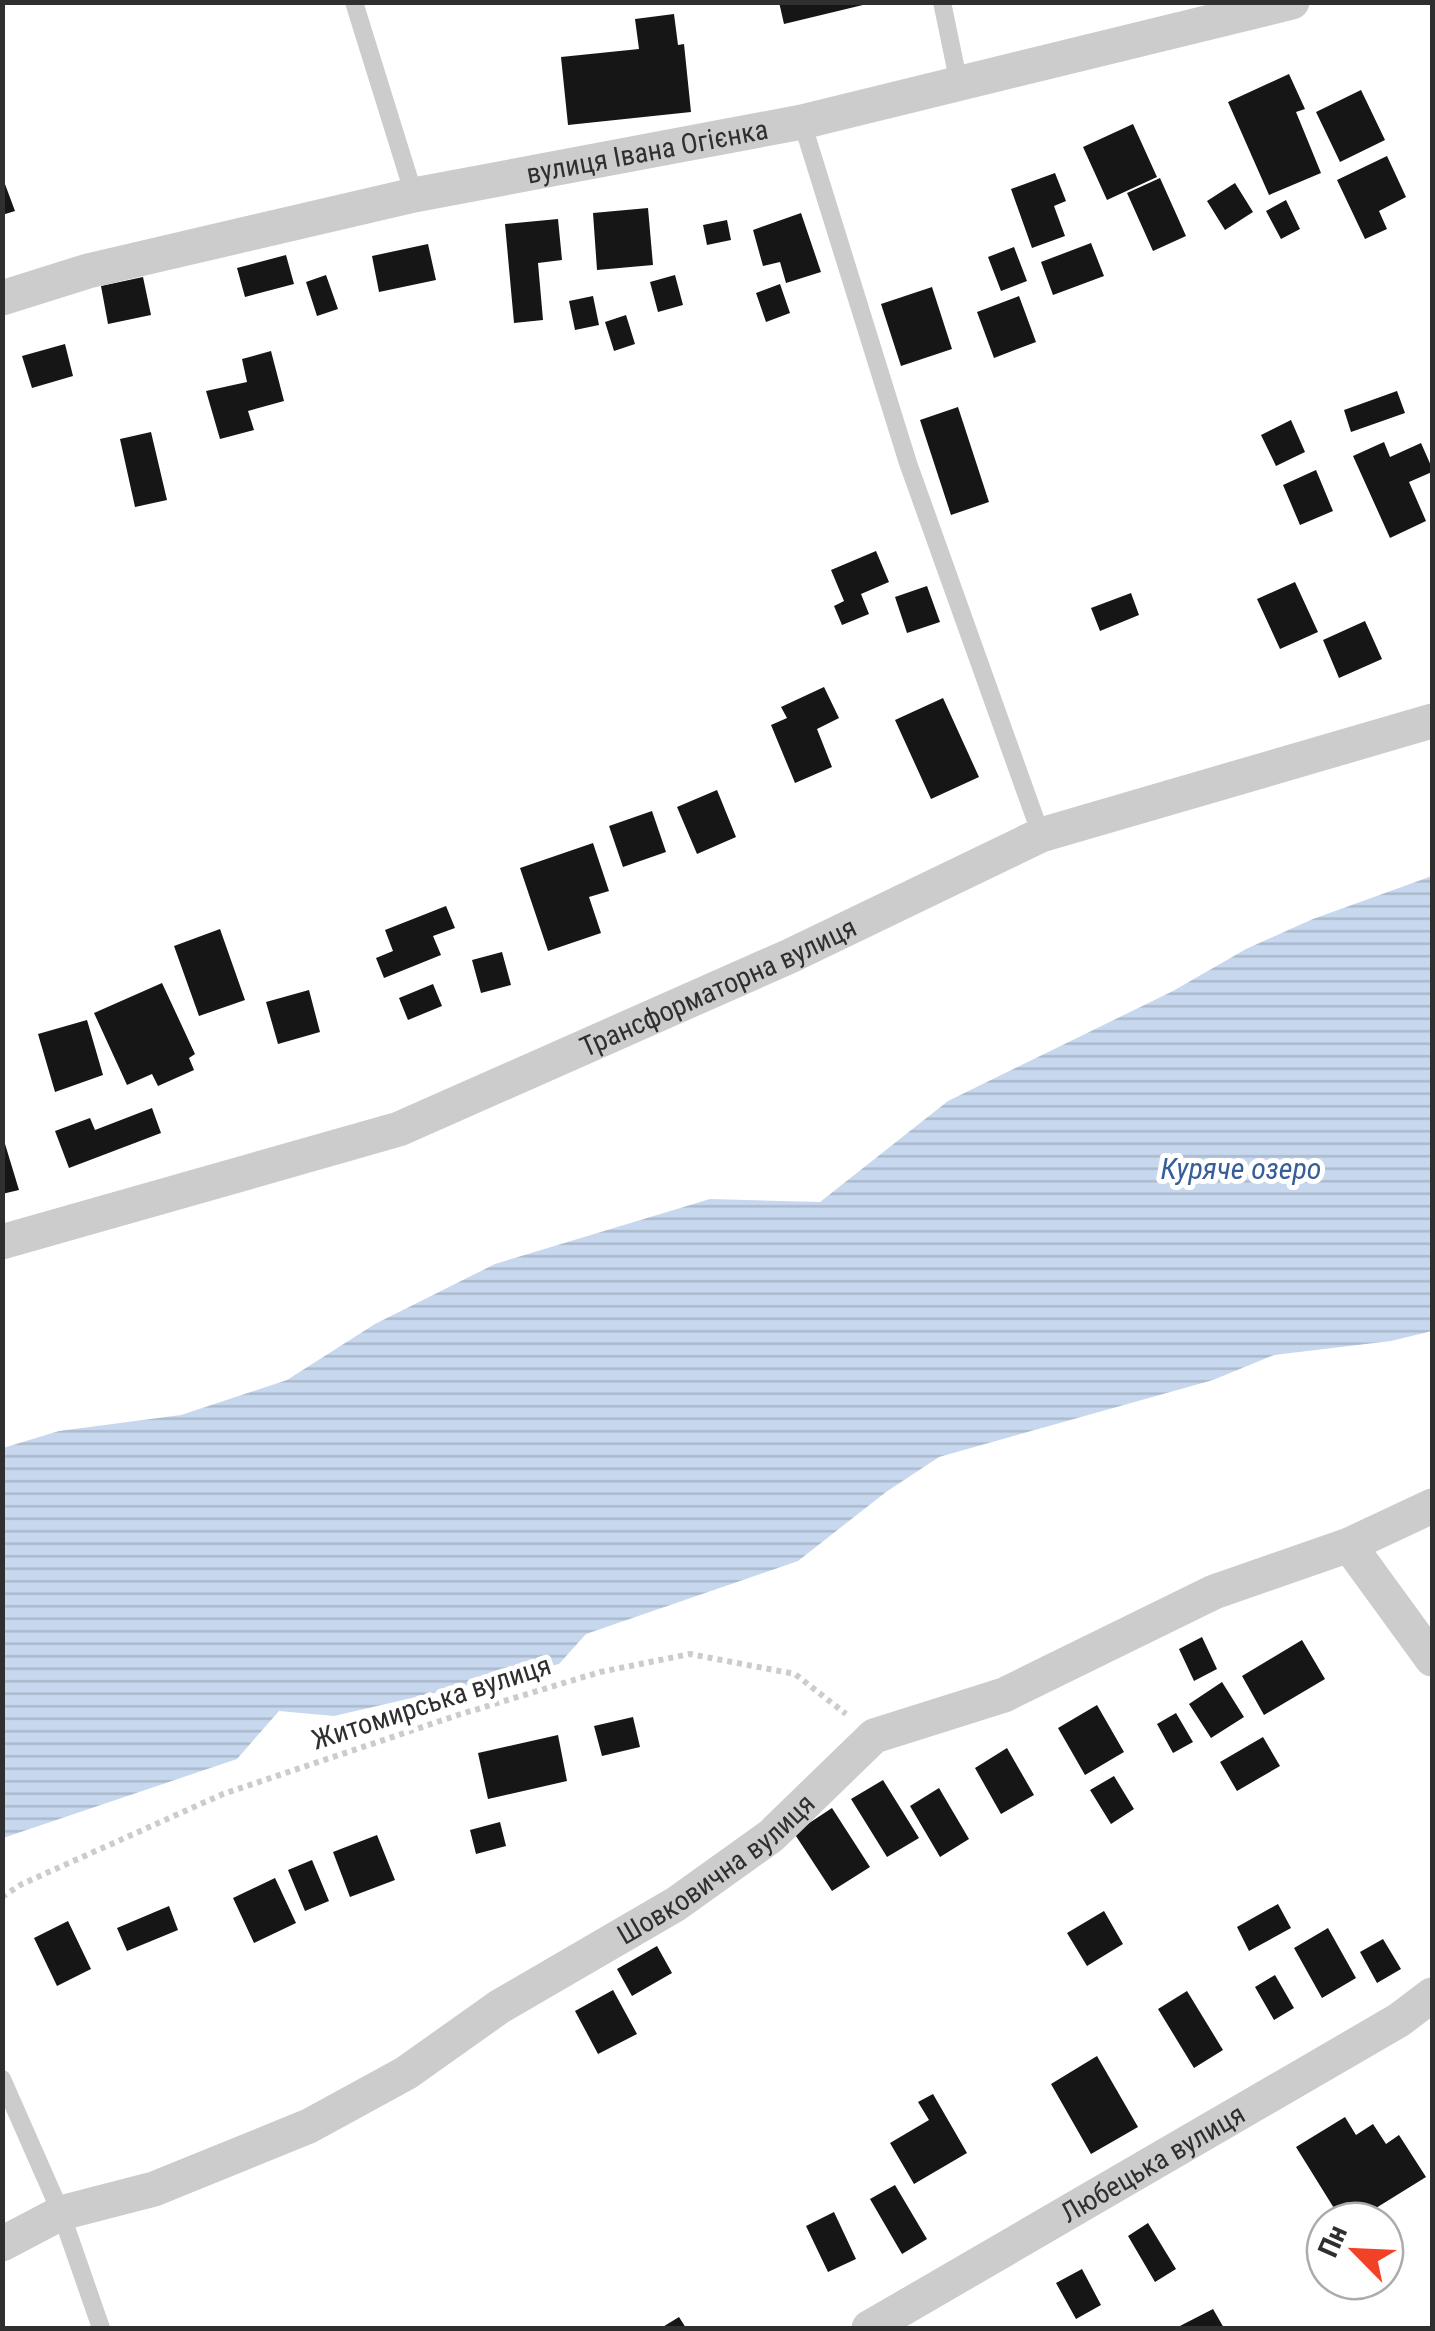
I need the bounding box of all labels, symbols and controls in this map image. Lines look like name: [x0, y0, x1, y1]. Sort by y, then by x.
street label: вулиця Івана Огієнка: [524, 113, 771, 191]
street label: Трансформаторна вулиця: [575, 911, 862, 1064]
water label: Куряче озеро: [1161, 1151, 1321, 1186]
street label: Житомирська вулиця: [307, 1648, 555, 1757]
street label: Шовковична вулиця: [611, 1787, 822, 1952]
street label: Любецька вулиця: [1055, 2097, 1251, 2230]
north arrow: [1305, 2201, 1405, 2301]
text: Пн: [1311, 2220, 1354, 2262]

